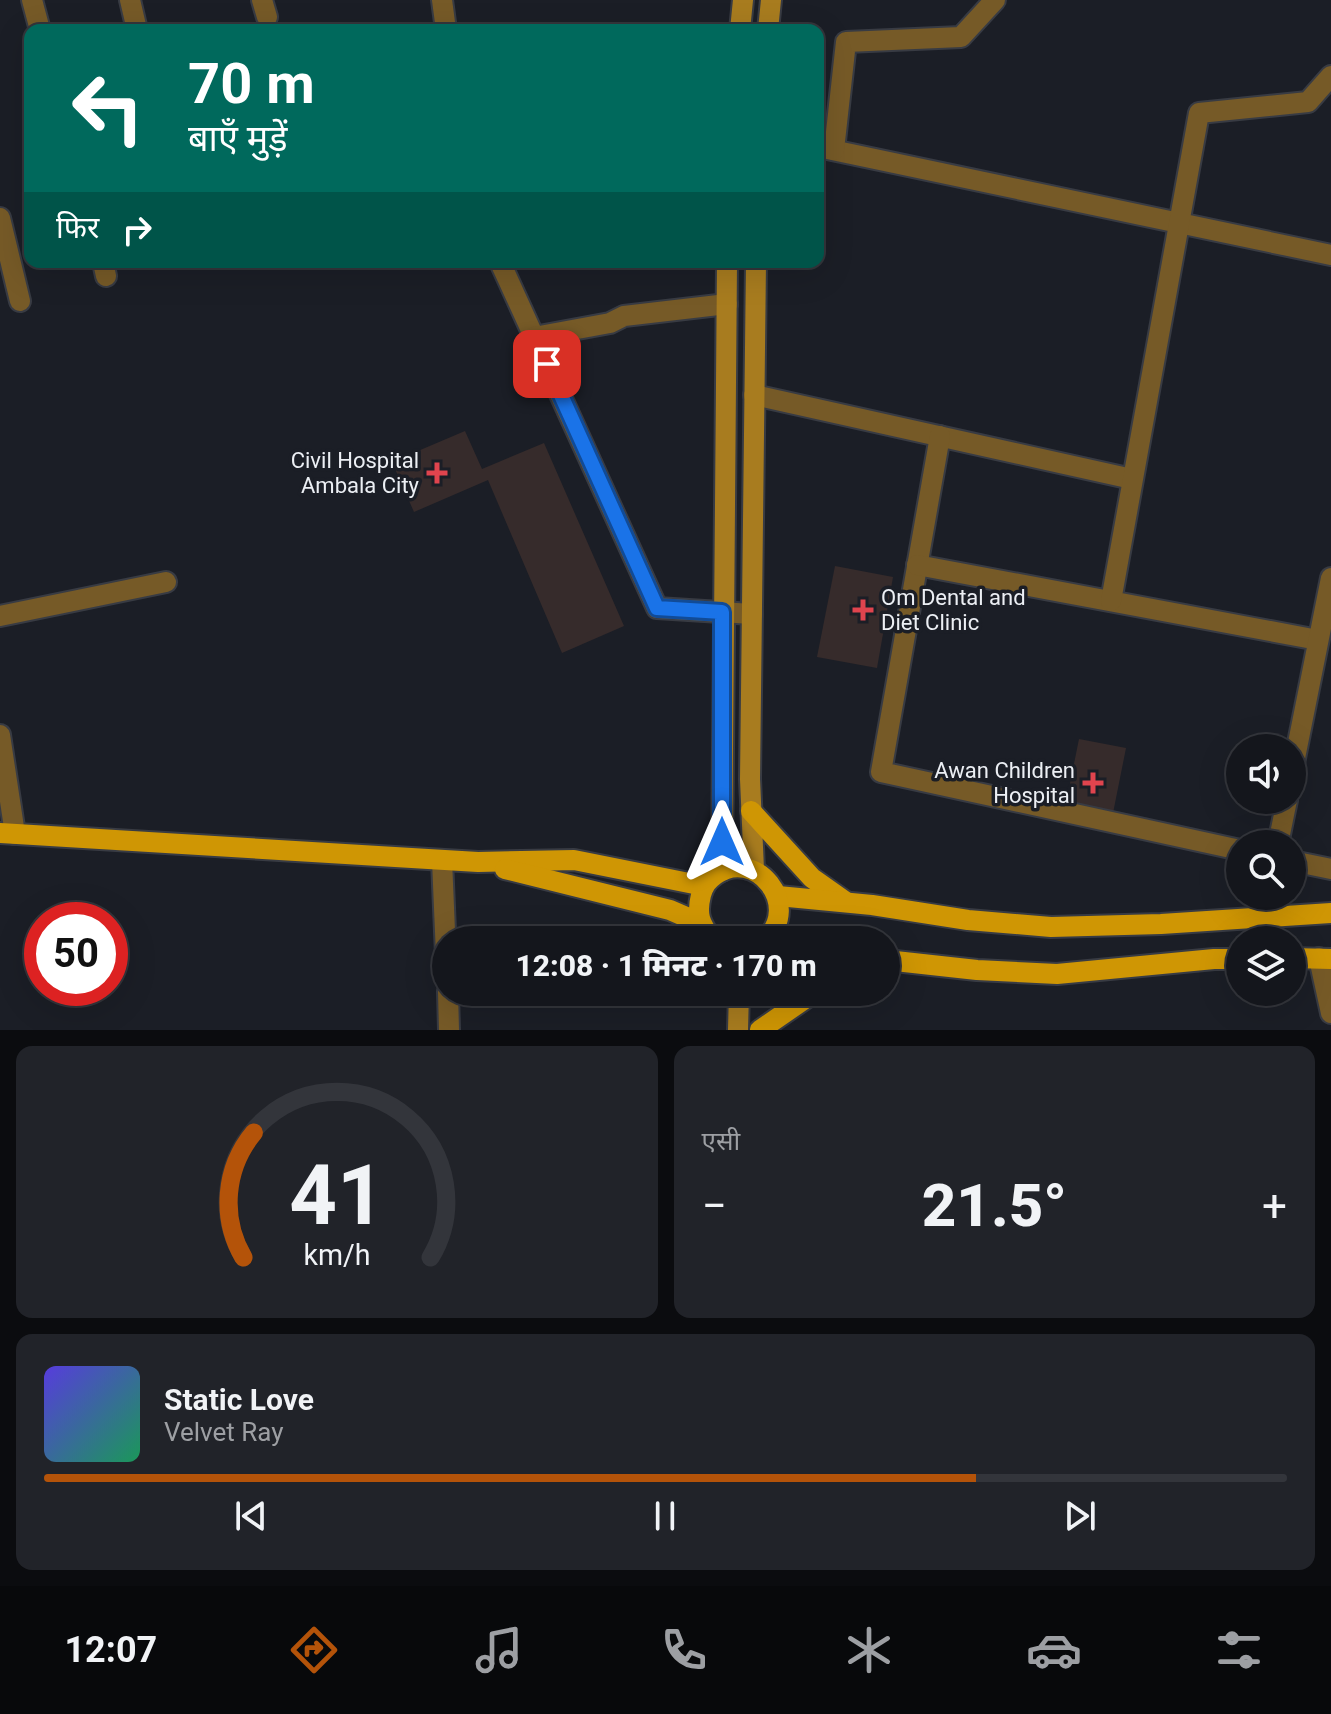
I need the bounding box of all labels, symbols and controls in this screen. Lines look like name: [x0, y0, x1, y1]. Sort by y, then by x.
text: 70 m: [188, 51, 315, 117]
icon: left: [56, 56, 160, 160]
text: बाएँ मुड़ें: [188, 118, 288, 160]
icon: right: [115, 208, 159, 252]
text: फिर: [56, 210, 99, 245]
pin: [513, 330, 581, 398]
icon: arrive: [525, 342, 569, 386]
place label: Civil Hospital Ambala City: [291, 448, 420, 498]
marker: Civil Hospital Ambala City: [426, 462, 448, 484]
place label: Om Dental and Diet Clinic: [881, 585, 1026, 635]
marker: Om Dental and Diet Clinic: [852, 599, 874, 621]
map controls: [1226, 734, 1306, 1006]
button: sound: [1226, 734, 1306, 814]
place label: Awan Children Hospital: [934, 758, 1075, 808]
marker: Awan Children Hospital: [1082, 772, 1104, 794]
position arrow: [680, 800, 764, 884]
button: search: [1226, 830, 1306, 910]
speed limit sign: 50: [24, 902, 128, 1006]
button: layers: [1226, 926, 1306, 1006]
text: 12:08 · 1 मिनट · 170 m: [515, 948, 817, 983]
text: एसी: [702, 1126, 740, 1156]
text: 41: [289, 1147, 384, 1244]
text: 21.5°: [922, 1170, 1067, 1241]
text: −: [702, 1180, 727, 1232]
text: +: [1262, 1180, 1287, 1232]
text: km/h: [303, 1238, 370, 1272]
text: Static Love: [164, 1382, 314, 1417]
text: Velvet Ray: [164, 1417, 284, 1447]
icon: previous: [229, 1494, 273, 1538]
icon: pause: [643, 1494, 687, 1538]
icon: next: [1058, 1494, 1102, 1538]
icon: directions: [286, 1622, 342, 1678]
icon: music: [471, 1622, 527, 1678]
icon: phone: [656, 1622, 712, 1678]
icon: climate: [841, 1622, 897, 1678]
icon: car: [1026, 1622, 1082, 1678]
icon: filters: [1211, 1622, 1267, 1678]
text: 12:07: [64, 1629, 157, 1671]

